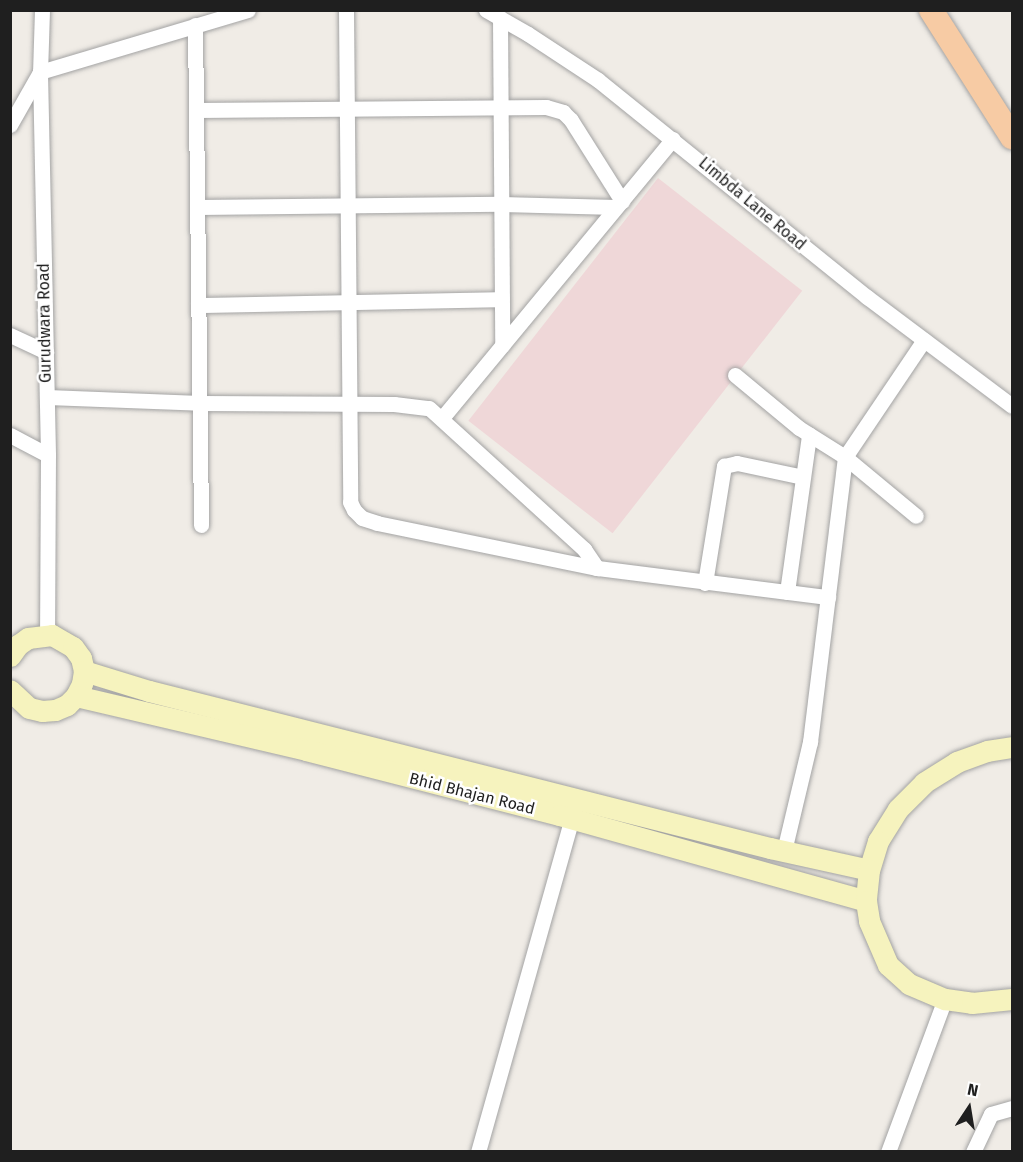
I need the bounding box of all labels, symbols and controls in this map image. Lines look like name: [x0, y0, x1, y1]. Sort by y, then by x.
street label: Limbda Lane Road: [695, 154, 809, 254]
street label: Gurudwara Road: [34, 263, 56, 383]
street label: Bhid Bhajan Road: [407, 769, 537, 819]
north arrow: [939, 1078, 999, 1138]
text: N: [966, 1080, 980, 1100]

